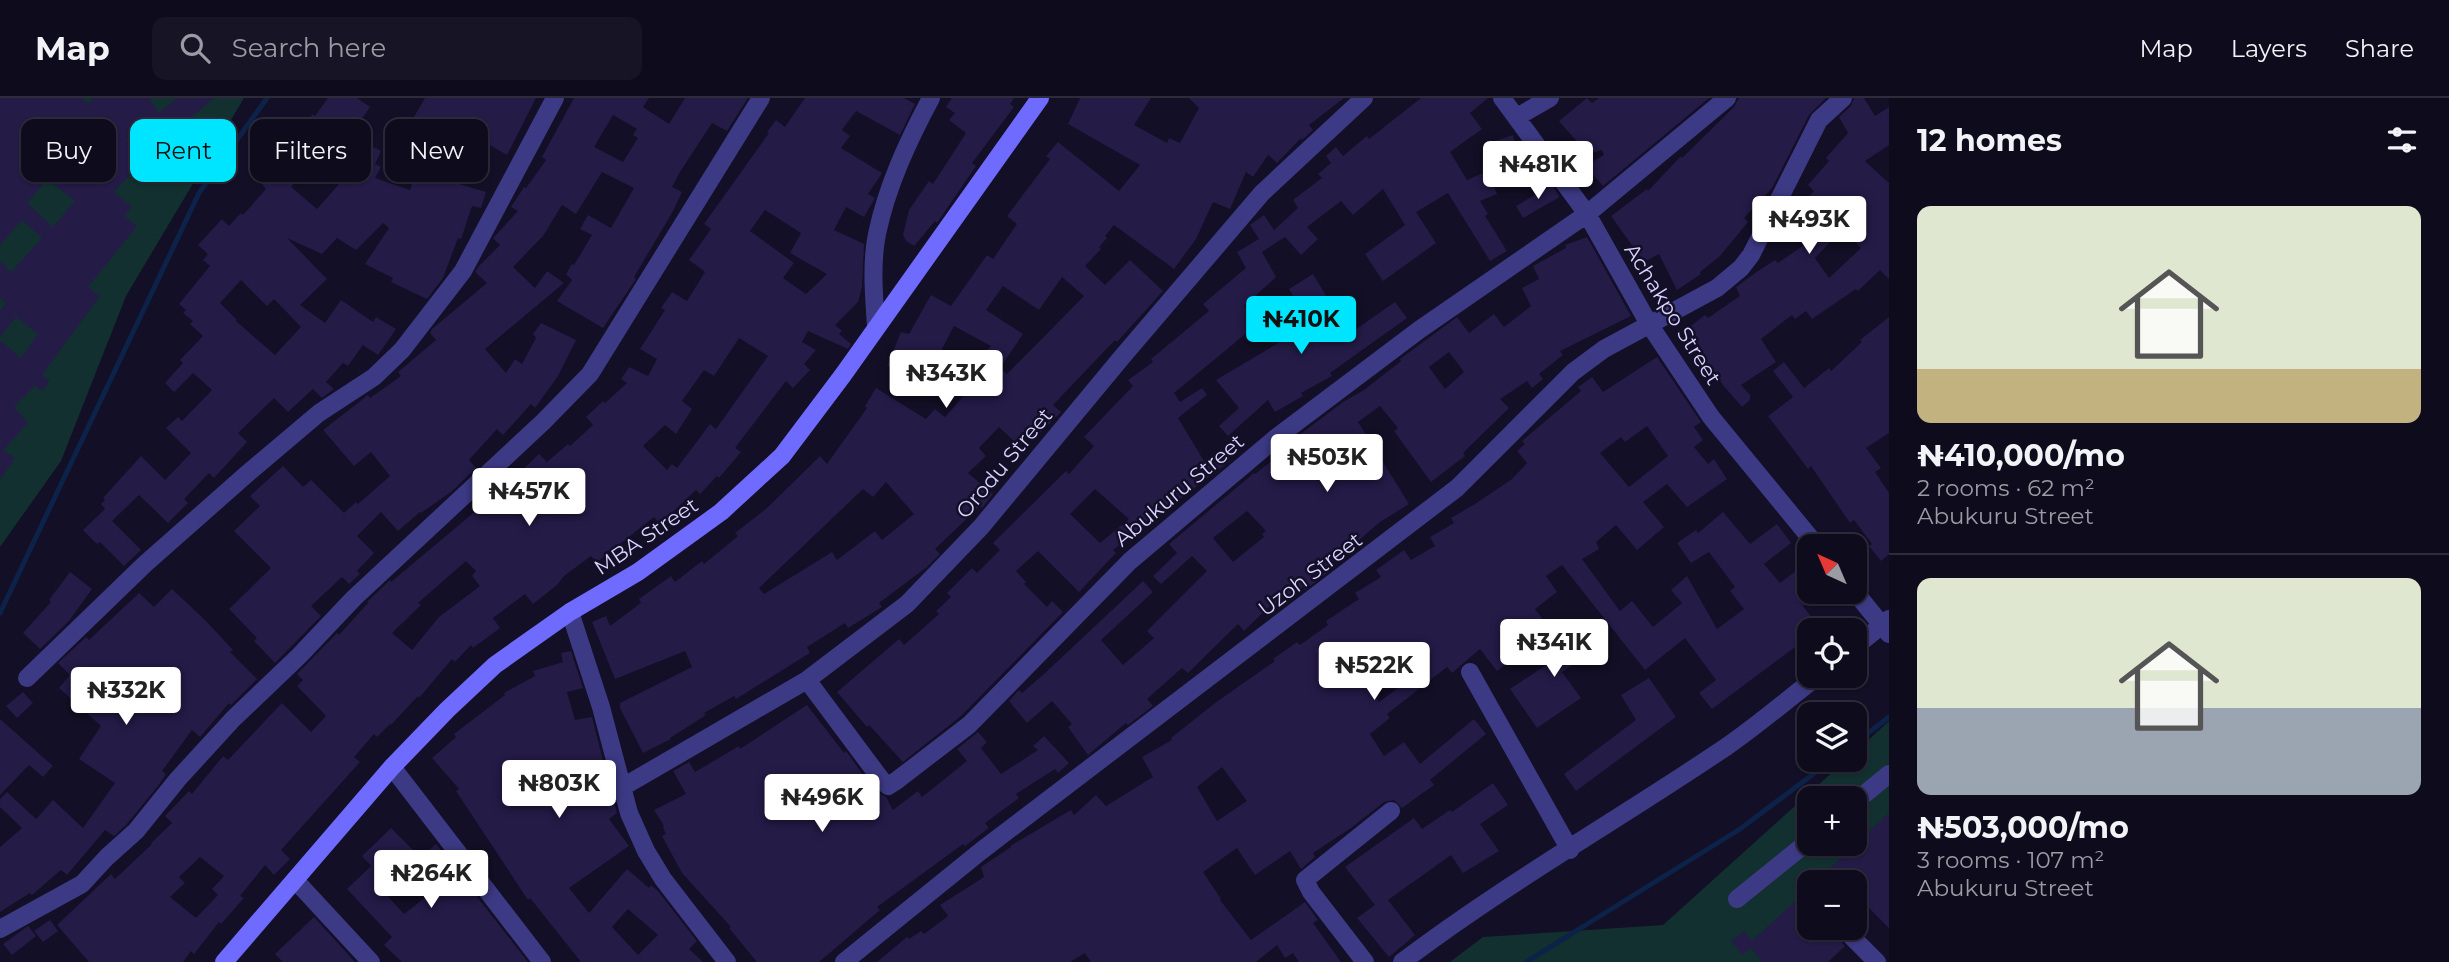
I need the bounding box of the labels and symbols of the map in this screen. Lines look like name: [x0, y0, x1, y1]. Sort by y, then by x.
pin: ₦481K: [1489, 141, 1587, 201]
pin: ₦493K: [1760, 197, 1858, 256]
street label: Achakpo Street: [1619, 239, 1727, 389]
pin: ₦410K: [1252, 296, 1350, 356]
pin: ₦343K: [897, 350, 995, 410]
street label: Orodu Street: [951, 403, 1057, 523]
street label: Abukuru Street: [1109, 429, 1249, 551]
pin: ₦503K: [1278, 434, 1376, 494]
pin: ₦457K: [480, 468, 578, 528]
street label: MBA Street: [589, 492, 703, 580]
street label: Uzoh Street: [1253, 527, 1367, 621]
north arrow: [1797, 534, 1867, 604]
pin: ₦341K: [1505, 620, 1603, 679]
pin: ₦522K: [1325, 642, 1423, 702]
pin: ₦332K: [77, 668, 175, 727]
pin: ₦803K: [510, 760, 608, 820]
pin: ₦496K: [773, 774, 871, 834]
pin: ₦264K: [382, 850, 480, 910]

